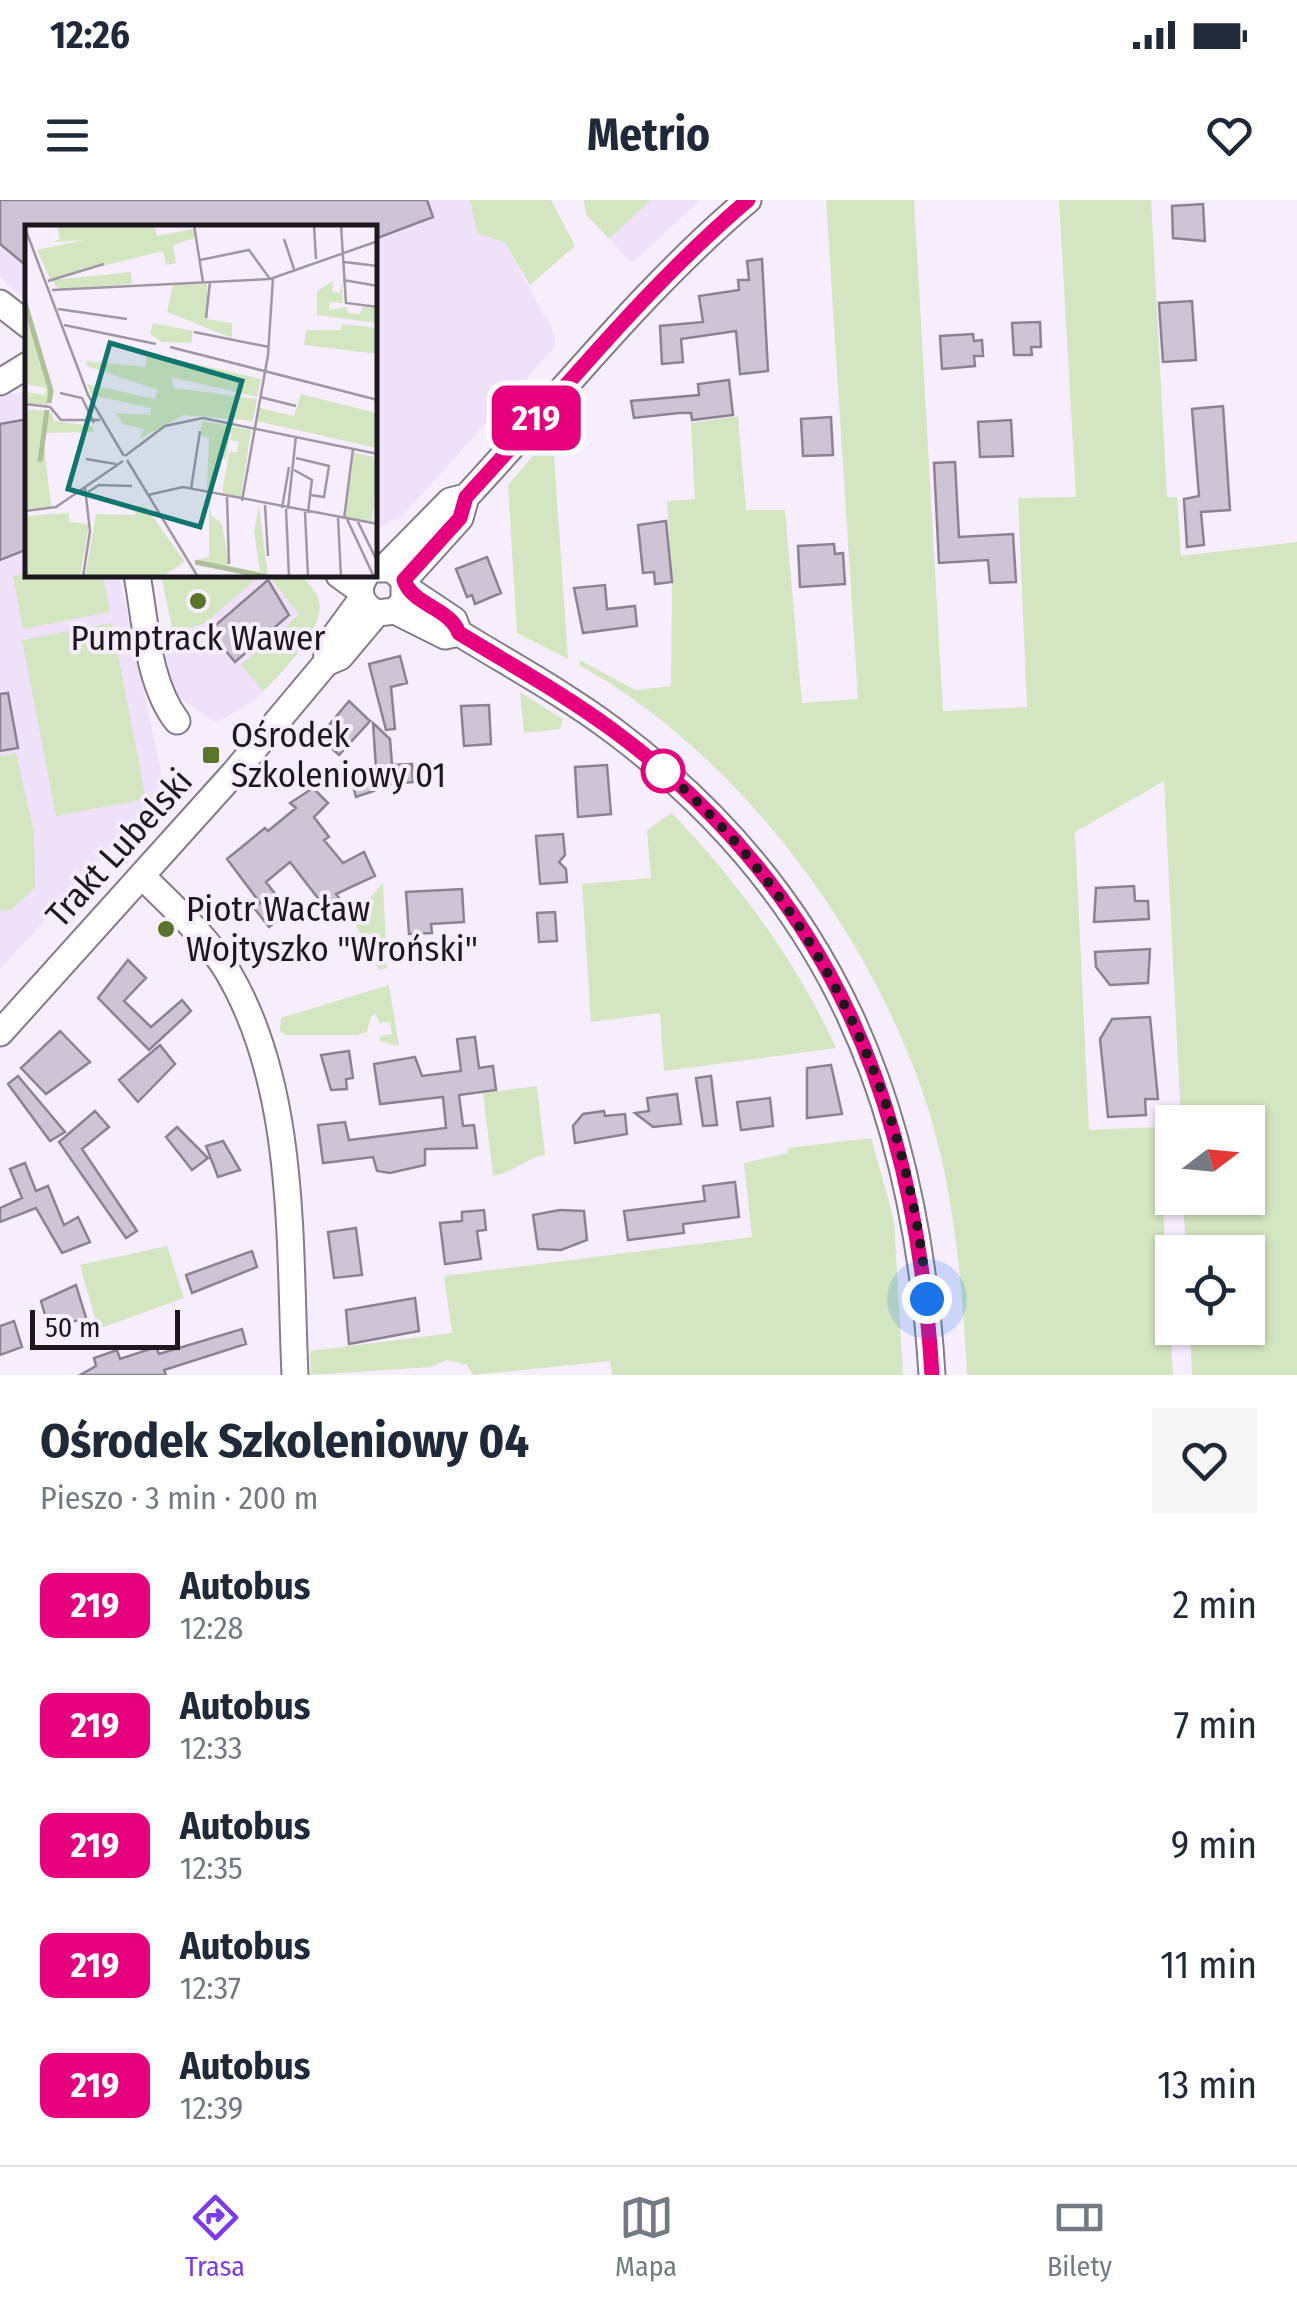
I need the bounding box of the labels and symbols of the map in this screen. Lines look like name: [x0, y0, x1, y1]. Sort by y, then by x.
inset map: [25, 225, 378, 578]
line badge: 219: [478, 386, 594, 450]
marker: Pumptrack Wawer: [187, 590, 209, 612]
place label: Pumptrack Wawer: [70, 617, 326, 659]
place label: Ośrodek Szkoleniowy 01: [231, 714, 446, 796]
marker: Ośrodek Szkoleniowy 01: [200, 744, 222, 766]
unlabelled marker: [642, 750, 684, 792]
street label: Trakt Lubelski: [37, 760, 201, 936]
place label: Piotr Wacław Wojtyszko "Wroński": [186, 888, 478, 970]
marker: Piotr Wacław Wojtyszko "Wroński": [155, 918, 177, 940]
north arrow: [1155, 1105, 1265, 1215]
your location: [902, 1274, 952, 1324]
scale bar: [30, 1305, 180, 1350]

